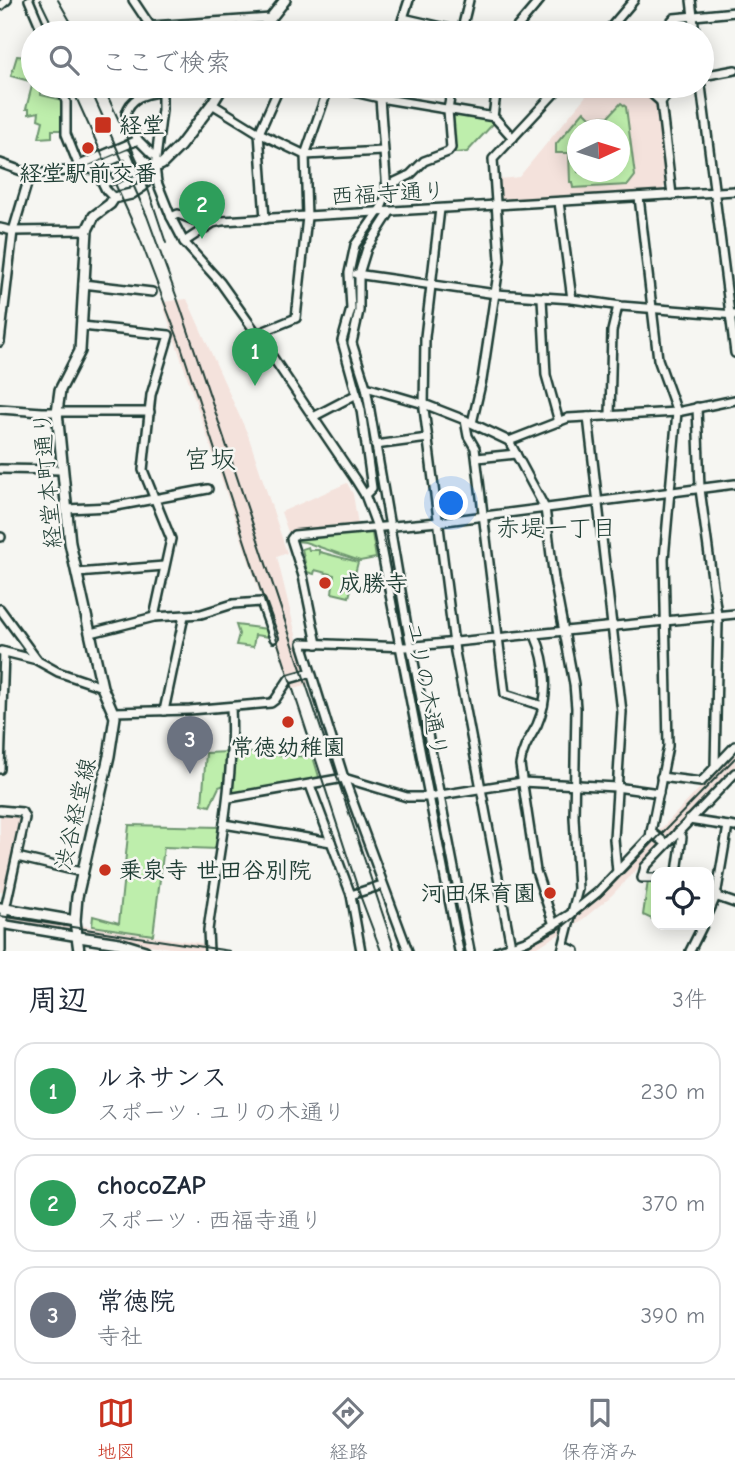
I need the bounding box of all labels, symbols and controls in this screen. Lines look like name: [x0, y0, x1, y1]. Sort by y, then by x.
search box: [21, 21, 714, 98]
icon: search: [45, 41, 83, 79]
text: ここで検索: [101, 48, 231, 78]
place label: 経堂: [119, 112, 165, 139]
marker: 経堂: [93, 115, 113, 135]
north arrow: [567, 119, 630, 182]
marker: 経堂駅前交番: [80, 140, 96, 156]
place label: 経堂駅前交番: [19, 160, 157, 187]
street label: 西福寺通り: [330, 177, 446, 210]
pin: 2: [179, 181, 225, 239]
pin: 1: [232, 328, 278, 386]
street label: 経堂本町通り: [28, 410, 67, 550]
district label: 宮坂: [184, 445, 236, 475]
your location: [434, 486, 468, 520]
district label: 赤堤一丁目: [496, 514, 616, 542]
place label: 成勝寺: [339, 570, 408, 597]
marker: 成勝寺: [317, 575, 333, 591]
street label: ユリの木通り: [400, 619, 453, 759]
marker: 常徳幼稚園: [280, 714, 296, 730]
pin: 3: [167, 716, 213, 774]
place label: 常徳幼稚園: [231, 734, 346, 761]
street label: 渋谷経堂線: [49, 755, 102, 873]
place label: 乗泉寺 世田谷別院: [119, 857, 311, 884]
marker: 乗泉寺 世田谷別院: [97, 862, 113, 878]
map controls: [651, 867, 714, 930]
button: locate: [651, 867, 714, 930]
place label: 河田保育園: [421, 880, 536, 907]
marker: 河田保育園: [542, 885, 558, 901]
text: 周辺: [28, 983, 88, 1018]
text: 3件: [672, 986, 707, 1013]
text: ルネサンス: [97, 1063, 227, 1093]
text: 1: [48, 1078, 58, 1105]
text: 230 m: [641, 1078, 705, 1105]
text: スポーツ · ユリの木通り: [97, 1099, 346, 1126]
text: chocoZAP: [97, 1171, 206, 1201]
text: 2: [47, 1190, 59, 1217]
text: 370 m: [642, 1190, 705, 1217]
text: スポーツ · 西福寺通り: [97, 1207, 323, 1234]
text: 常徳院: [97, 1287, 175, 1317]
text: 3: [47, 1302, 59, 1329]
text: 390 m: [640, 1302, 705, 1329]
text: 寺社: [97, 1323, 143, 1350]
tab: 地図: [97, 1394, 135, 1463]
tab: 経路: [329, 1394, 368, 1463]
tab: 保存済み: [562, 1394, 638, 1463]

